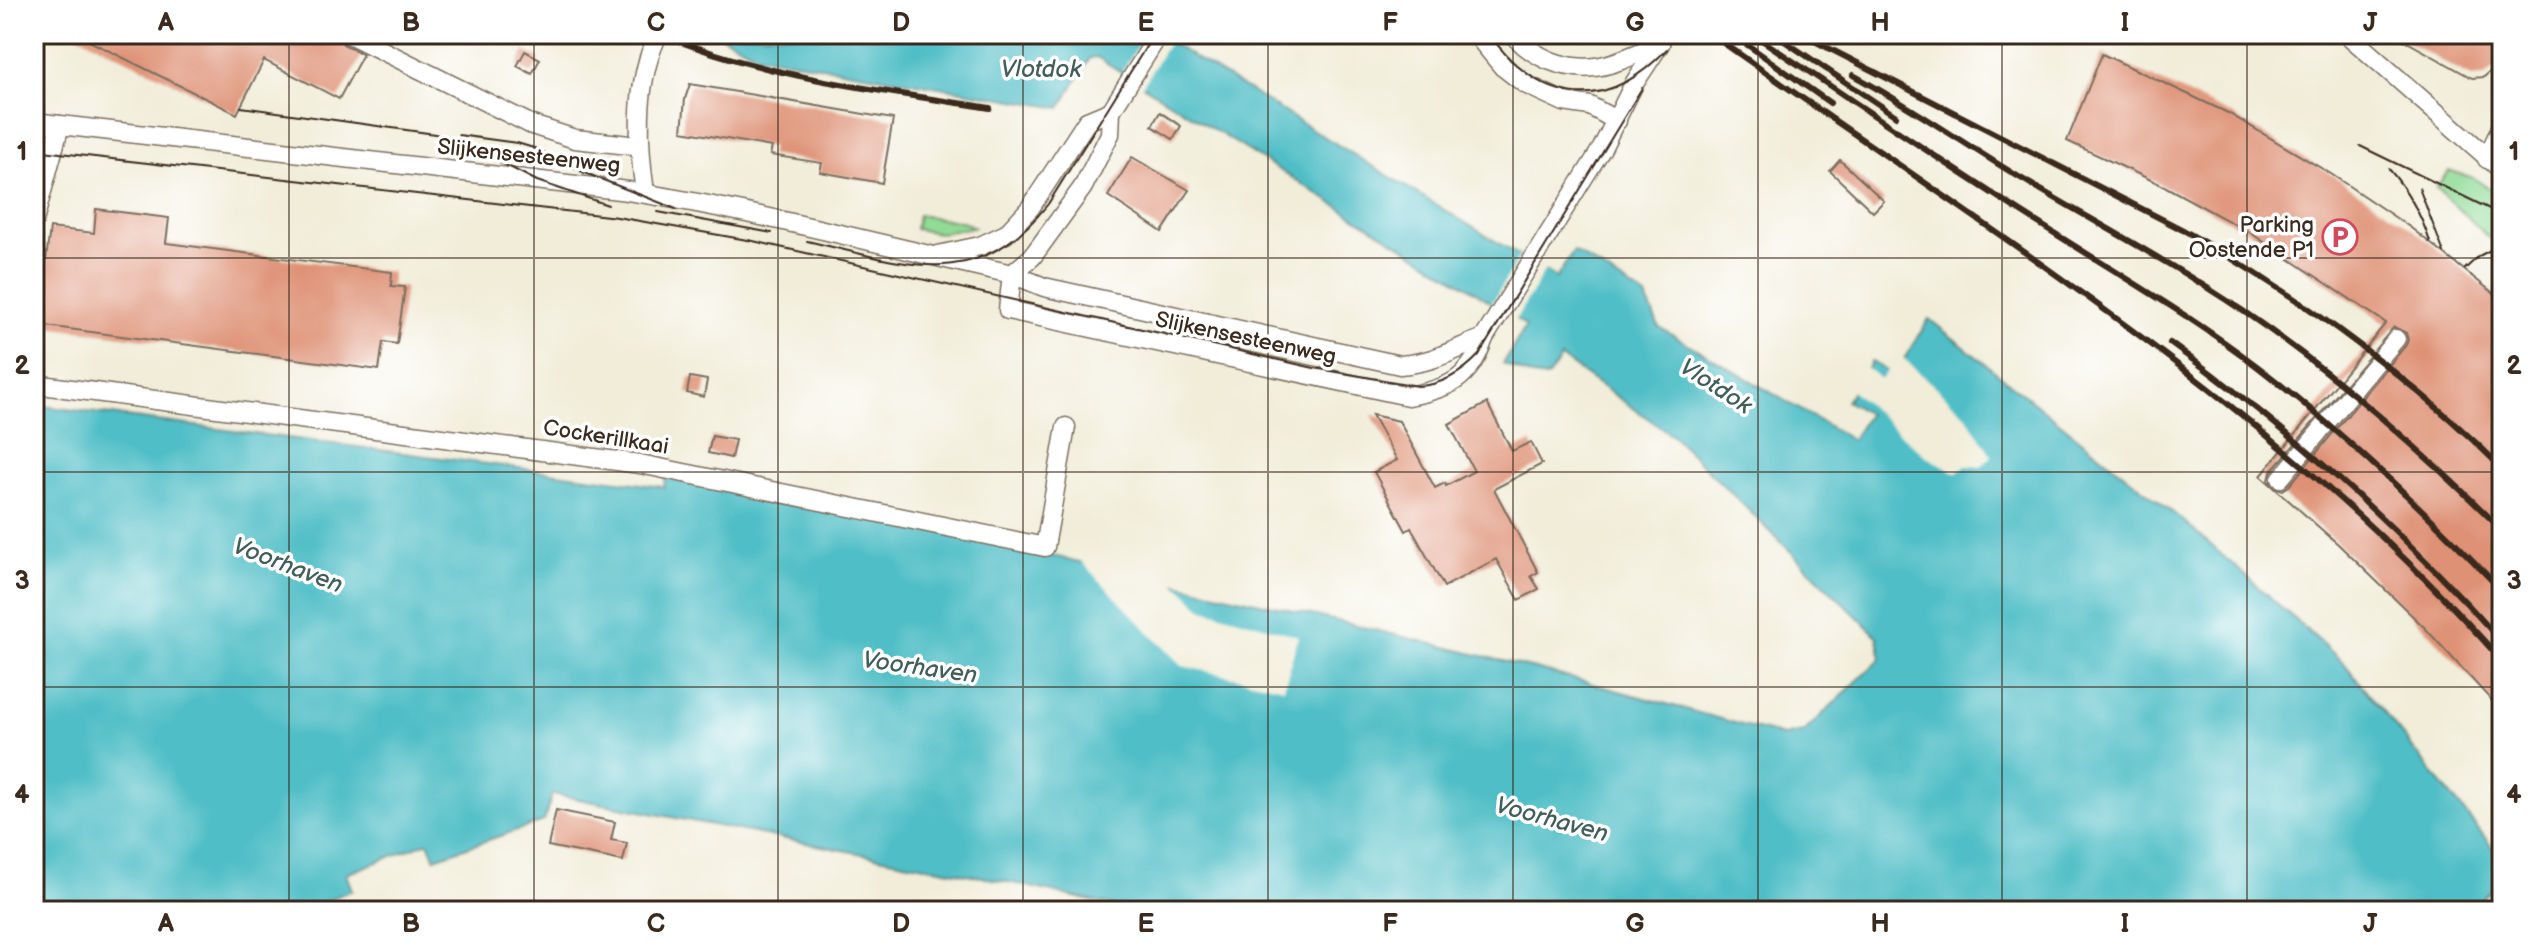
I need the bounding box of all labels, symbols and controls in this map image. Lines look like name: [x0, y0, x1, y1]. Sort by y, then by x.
text: A: [157, 8, 174, 39]
text: B: [402, 8, 420, 39]
text: C: [647, 8, 665, 39]
text: D: [892, 8, 910, 39]
text: E: [1138, 8, 1155, 39]
text: F: [1382, 8, 1398, 39]
text: G: [1625, 8, 1645, 39]
text: H: [1870, 8, 1890, 39]
text: I: [2121, 8, 2129, 39]
text: J: [2363, 8, 2378, 39]
water label: Vlotdok: [1001, 55, 1082, 84]
street label: Slijkensesteenweg: [436, 133, 622, 180]
text: 1: [17, 137, 27, 168]
text: 1: [2509, 137, 2519, 168]
place label: Parking Oostende P1: [2189, 212, 2314, 264]
parking icon: Parking Oostende P1: [2321, 218, 2359, 256]
street label: Slijkensesteenweg: [1153, 306, 1339, 371]
text: 2: [14, 351, 30, 382]
text: 2: [2506, 351, 2522, 382]
water label: Vlotdok: [1674, 352, 1758, 421]
street label: Cockerillkaai: [541, 414, 670, 461]
water label: Voorhaven: [229, 531, 347, 600]
text: 3: [14, 566, 30, 597]
text: 3: [2506, 566, 2522, 597]
water label: Voorhaven: [861, 645, 979, 690]
text: 4: [14, 780, 30, 811]
text: 4: [2506, 780, 2522, 811]
water label: Voorhaven: [1492, 791, 1611, 848]
text: A: [157, 909, 174, 940]
text: B: [402, 909, 420, 940]
text: C: [647, 909, 665, 940]
text: D: [892, 909, 910, 940]
text: E: [1138, 909, 1155, 940]
text: F: [1382, 909, 1398, 940]
text: G: [1625, 909, 1645, 940]
text: H: [1870, 909, 1890, 940]
text: I: [2121, 909, 2129, 940]
text: J: [2363, 909, 2378, 940]

